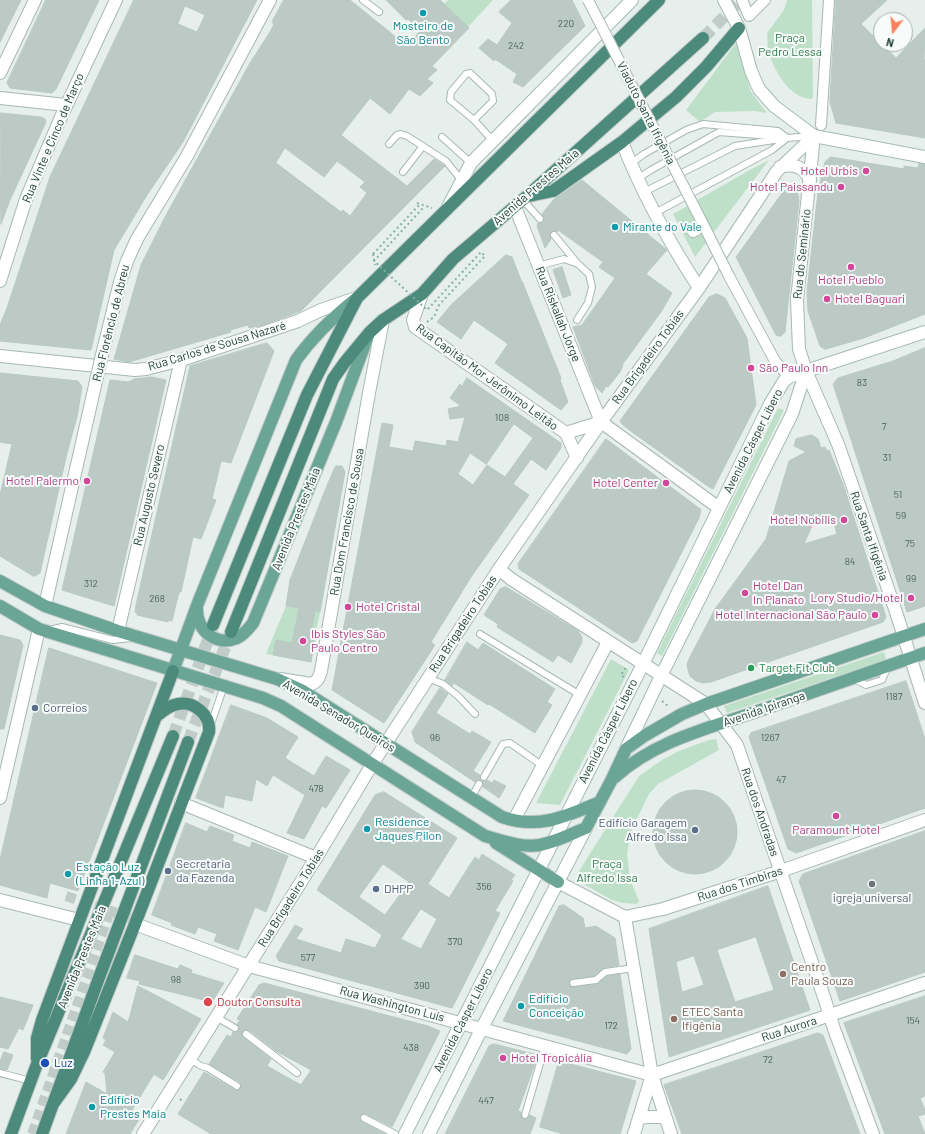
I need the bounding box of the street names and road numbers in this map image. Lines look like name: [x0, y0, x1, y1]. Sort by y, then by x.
street label: Viaduto Santa Ifigênia: [614, 59, 678, 167]
street label: Rua Vinte e Cinco de Março: [19, 71, 87, 205]
street label: Avenida Prestes Maia: [490, 146, 582, 228]
street label: Rua do Seminário: [790, 208, 814, 300]
street label: Rua Florêncio de Abreu: [89, 263, 133, 383]
street label: Rua Riskallah Jorge: [532, 264, 584, 364]
street label: Rua Brigadeiro Tobias: [609, 307, 687, 407]
street label: Rua Carlos de Sousa Nazaré: [146, 318, 288, 374]
street label: Rua Capitão Mor Jerônimo Leitão: [413, 321, 561, 433]
street label: Avenida Cásper Líbero: [720, 386, 786, 496]
street label: Rua Augusto Severo: [130, 443, 168, 547]
street label: Rua Dom Francisco de Sousa: [327, 447, 367, 597]
street label: Avenida Prestes Maia: [269, 466, 323, 572]
street label: Rua Santa Ifigênia: [847, 489, 891, 583]
street label: Rua Brigadeiro Tobias: [426, 573, 500, 675]
street label: Avenida Cásper Líbero: [575, 676, 641, 786]
street label: Avenida Senador Queirós: [280, 677, 398, 755]
street label: Avenida Ipiranga: [721, 688, 807, 730]
street label: Rua dos Andradas: [738, 766, 782, 858]
street label: Rua Brigadeiro Tobias: [255, 846, 327, 950]
street label: Rua dos Timbiras: [695, 863, 785, 905]
street label: Avenida Prestes Maia: [55, 904, 109, 1010]
street label: Avenida Cásper Líbero: [430, 965, 496, 1075]
street label: Rua Washington Luís: [338, 983, 446, 1025]
street label: Rua Aurora: [760, 1013, 818, 1045]

